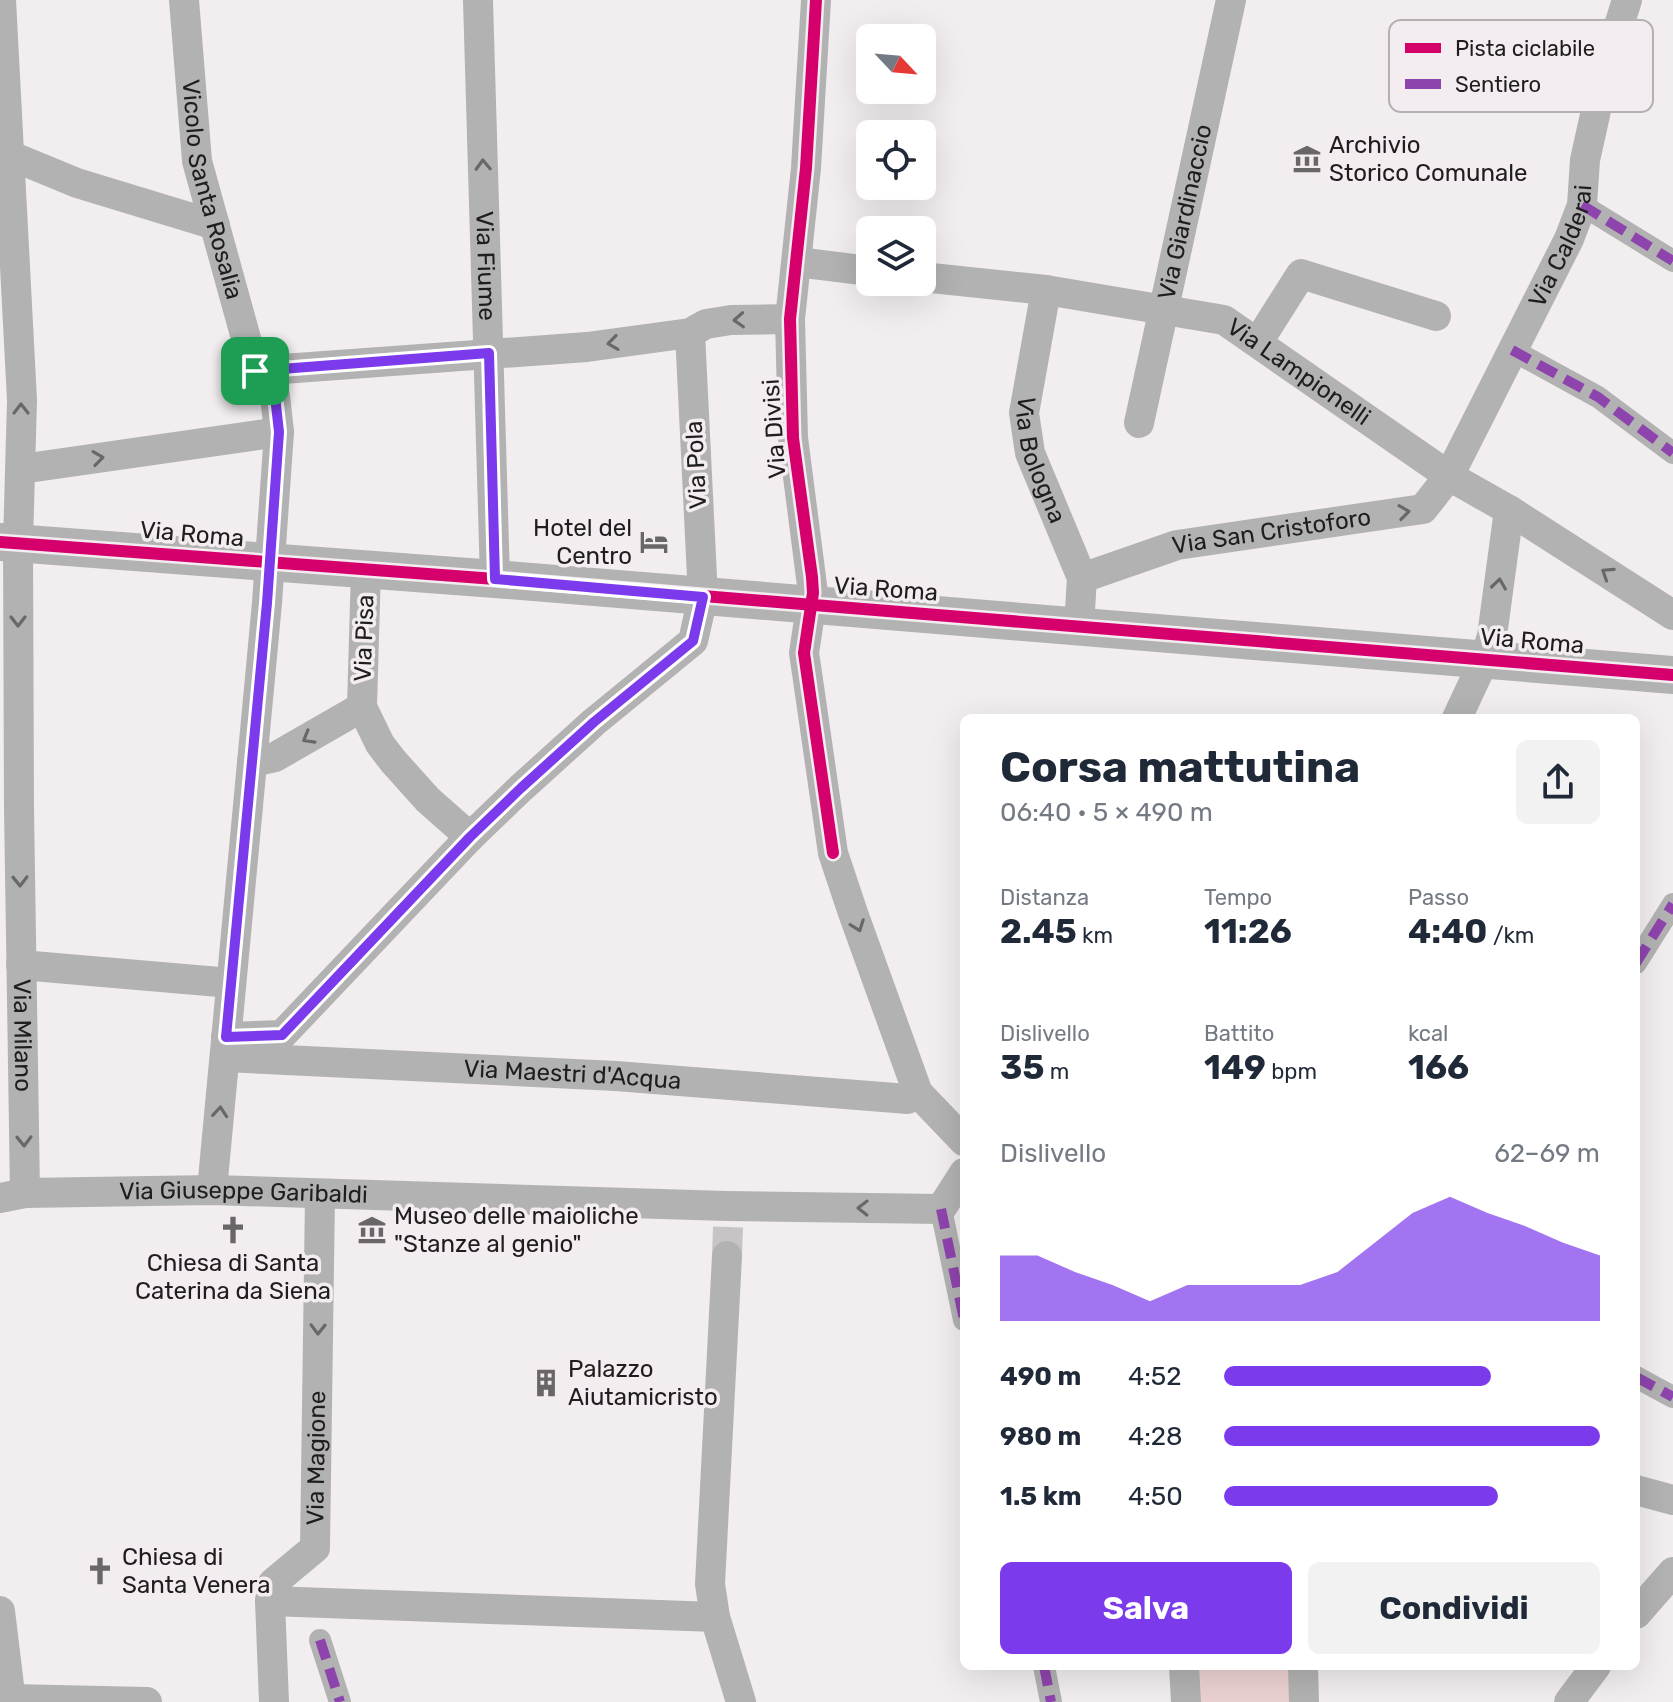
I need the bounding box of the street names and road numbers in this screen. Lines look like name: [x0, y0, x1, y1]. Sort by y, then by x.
street label: Vicolo Santa Rosalia: [176, 78, 249, 302]
street label: Via Giardinaccio: [1152, 122, 1218, 302]
street label: Via Calderai: [1523, 184, 1597, 312]
street label: Via Fiume: [470, 211, 501, 321]
street label: Via Lampionelli: [1222, 312, 1376, 431]
street label: Via Divisi: [757, 378, 791, 480]
street label: Via Bologna: [1010, 394, 1072, 527]
street label: Via Pola: [680, 420, 712, 510]
street label: Via San Cristoforo: [1170, 503, 1373, 560]
street label: Via Roma: [139, 515, 245, 553]
street label: Via Roma: [833, 571, 939, 607]
street label: Via Pisa: [348, 594, 380, 682]
street label: Via Roma: [1479, 622, 1585, 660]
street label: Via Milano: [8, 979, 37, 1092]
street label: Via Maestri d'Acqua: [463, 1055, 682, 1095]
street label: Via Giuseppe Garibaldi: [119, 1176, 368, 1209]
street label: Via Magione: [301, 1390, 331, 1526]

